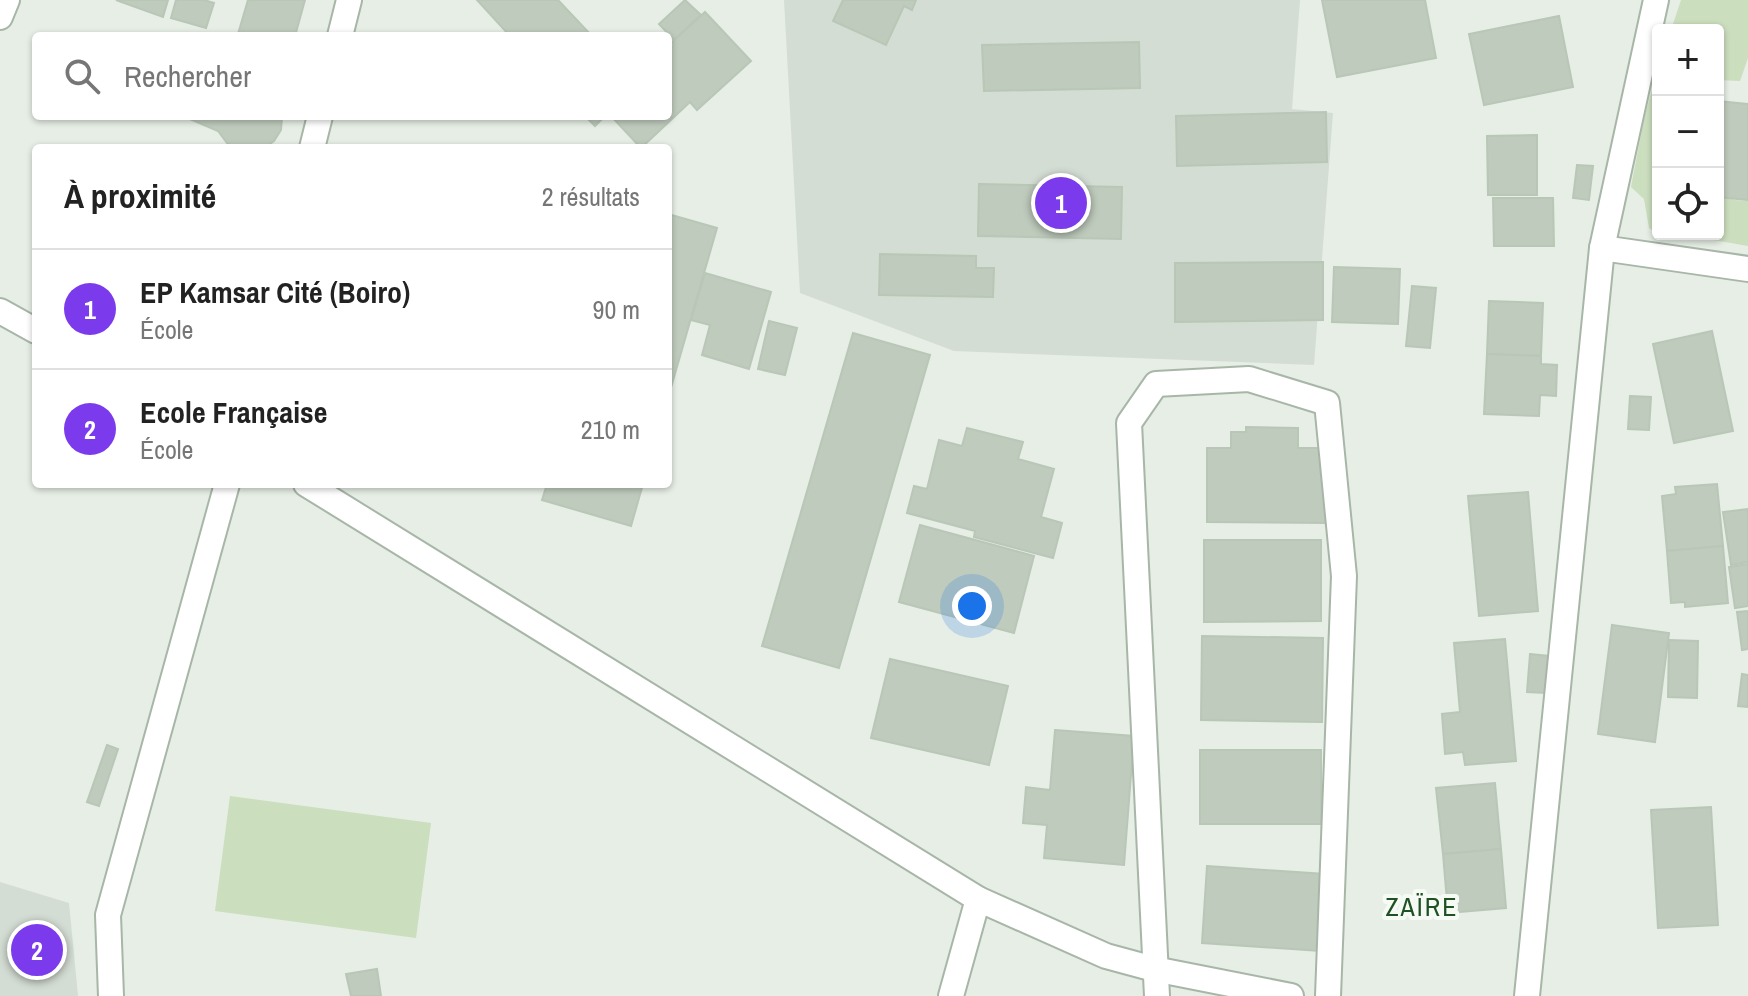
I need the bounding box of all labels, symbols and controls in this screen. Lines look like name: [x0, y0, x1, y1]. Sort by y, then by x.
map controls: [1652, 24, 1724, 240]
button: +: [1652, 24, 1724, 96]
search box: [32, 32, 672, 120]
icon: search: [60, 54, 104, 98]
text: Rechercher: [124, 56, 251, 96]
button: −: [1652, 96, 1724, 168]
button: locate: [1652, 168, 1724, 240]
text: À proximité: [64, 173, 216, 219]
pin: 1: [1035, 173, 1087, 233]
text: 2 résultats: [542, 179, 640, 214]
text: EP Kamsar Cité (Boiro): [140, 272, 410, 312]
text: 1: [84, 292, 96, 327]
text: 90 m: [593, 292, 640, 327]
text: École: [140, 312, 193, 347]
text: Ecole Française: [140, 392, 327, 432]
text: 2: [84, 412, 96, 447]
text: 210 m: [581, 412, 640, 447]
text: École: [140, 432, 193, 467]
your location: [952, 586, 992, 626]
district label: ZAÏRE: [1386, 889, 1458, 924]
pin: 2: [11, 920, 63, 980]

